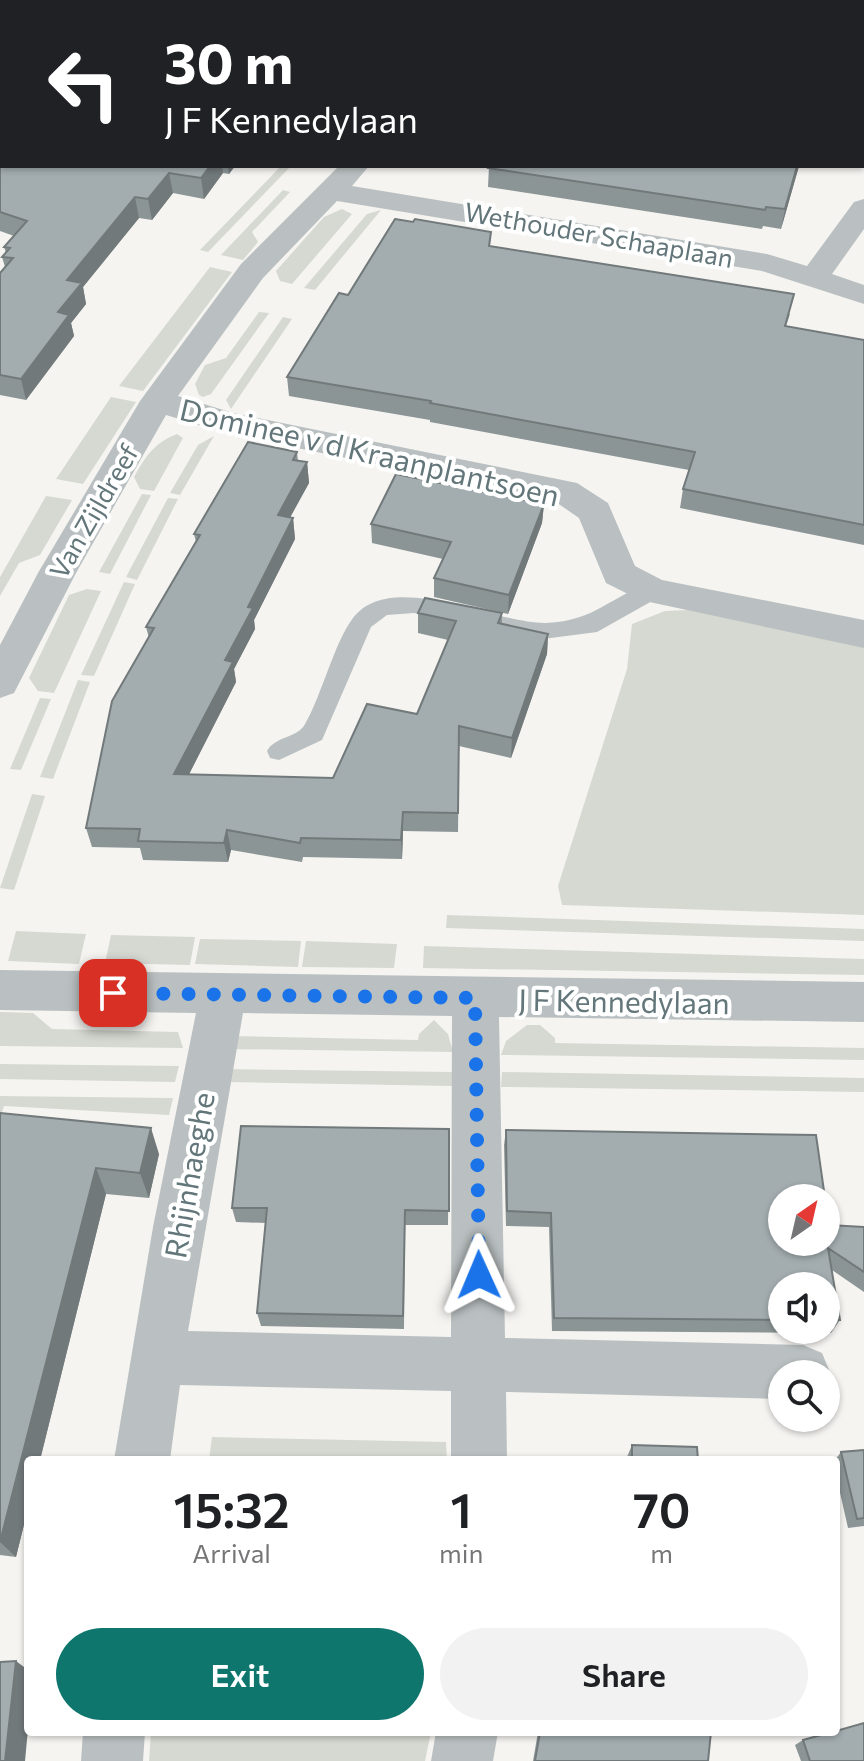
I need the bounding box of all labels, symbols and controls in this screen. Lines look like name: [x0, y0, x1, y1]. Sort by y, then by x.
text: 30 m: [164, 27, 293, 96]
icon: left: [32, 32, 136, 136]
text: J F Kennedylaan: [164, 96, 418, 140]
street label: Wethouder Schaaplaan: [462, 195, 736, 273]
street label: Dominee v d Kraanplantsoen: [177, 389, 563, 513]
street label: Van Zijldreef: [42, 438, 144, 584]
pin: [79, 959, 147, 1027]
icon: arrive: [91, 971, 135, 1015]
street label: J F Kennedylaan: [518, 980, 730, 1020]
street label: Rhijnhaeghe: [155, 1089, 221, 1261]
north arrow: [768, 1184, 840, 1256]
map controls: [768, 1184, 840, 1432]
position arrow: [437, 1233, 521, 1317]
button: sound: [768, 1272, 840, 1344]
button: search: [768, 1360, 840, 1432]
text: 15:32: [174, 1479, 290, 1538]
text: 1: [451, 1479, 472, 1538]
text: 70: [633, 1479, 690, 1538]
text: Arrival: [192, 1537, 271, 1568]
text: min: [439, 1537, 483, 1568]
text: m: [650, 1537, 673, 1568]
button: Exit: [56, 1628, 424, 1720]
button: Share: [440, 1628, 808, 1720]

